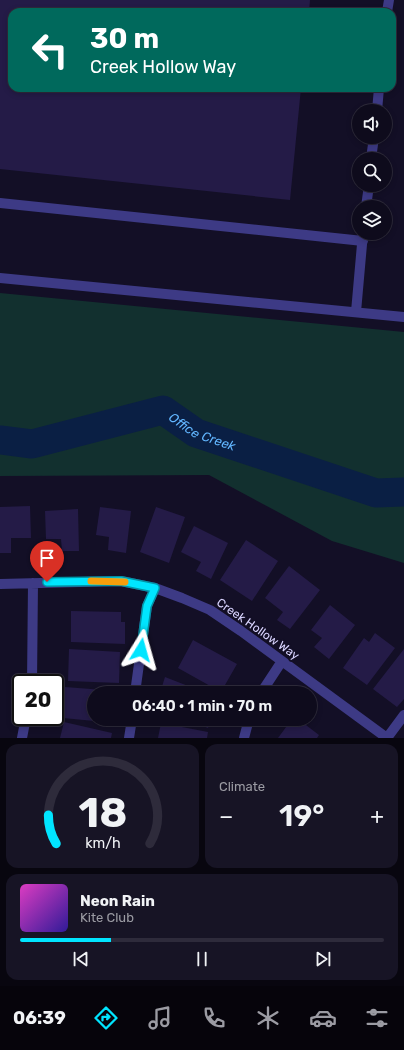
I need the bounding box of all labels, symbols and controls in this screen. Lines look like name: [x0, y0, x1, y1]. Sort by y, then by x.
text: 30 m: [90, 22, 159, 55]
icon: left: [24, 24, 76, 76]
text: Creek Hollow Way: [90, 56, 236, 78]
map controls: [352, 104, 392, 240]
button: sound: [352, 104, 392, 144]
button: search: [352, 152, 392, 192]
button: layers: [352, 200, 392, 240]
water label: Office Creek: [166, 410, 238, 454]
pin: [30, 541, 64, 582]
icon: arrive: [36, 547, 58, 569]
street label: Creek Hollow Way: [214, 595, 302, 663]
position arrow: [120, 629, 162, 671]
speed limit sign: 20: [12, 674, 64, 726]
text: 06:40 · 1 min · 70 m: [132, 697, 272, 715]
text: Climate: [219, 779, 265, 794]
text: 18: [78, 788, 127, 837]
text: 19°: [279, 798, 324, 834]
text: −: [219, 803, 233, 830]
text: +: [370, 803, 384, 830]
text: km/h: [85, 835, 120, 852]
text: Neon Rain: [80, 892, 155, 910]
text: Kite Club: [80, 910, 134, 925]
icon: previous: [70, 948, 92, 970]
icon: pause: [191, 948, 213, 970]
icon: next: [312, 948, 334, 970]
icon: directions: [92, 1004, 120, 1032]
icon: music: [146, 1004, 174, 1032]
icon: phone: [200, 1004, 228, 1032]
icon: climate: [254, 1004, 282, 1032]
icon: car: [309, 1004, 337, 1032]
icon: filters: [363, 1004, 391, 1032]
text: 06:39: [13, 1007, 66, 1029]

